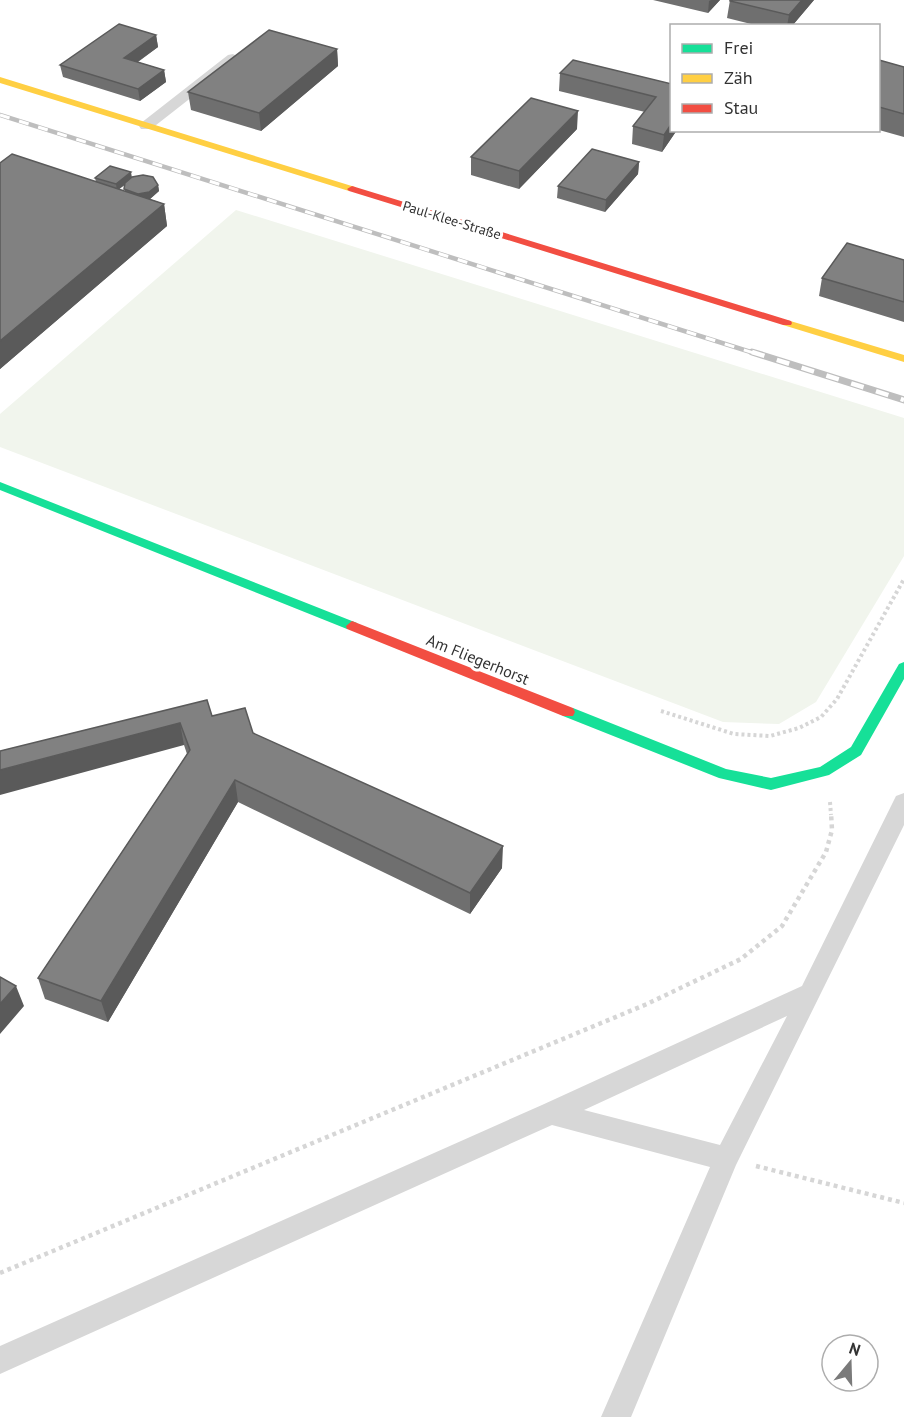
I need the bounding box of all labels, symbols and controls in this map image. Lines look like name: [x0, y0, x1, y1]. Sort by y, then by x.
legend: [670, 24, 880, 132]
text: Frei: [724, 36, 753, 59]
text: Zäh: [724, 66, 753, 89]
text: Stau: [724, 96, 758, 119]
street label: Paul-Klee-Straße: [401, 196, 503, 244]
street label: Am Fliegerhorst: [424, 629, 533, 689]
north arrow: [820, 1333, 880, 1393]
text: N: [847, 1338, 863, 1360]

